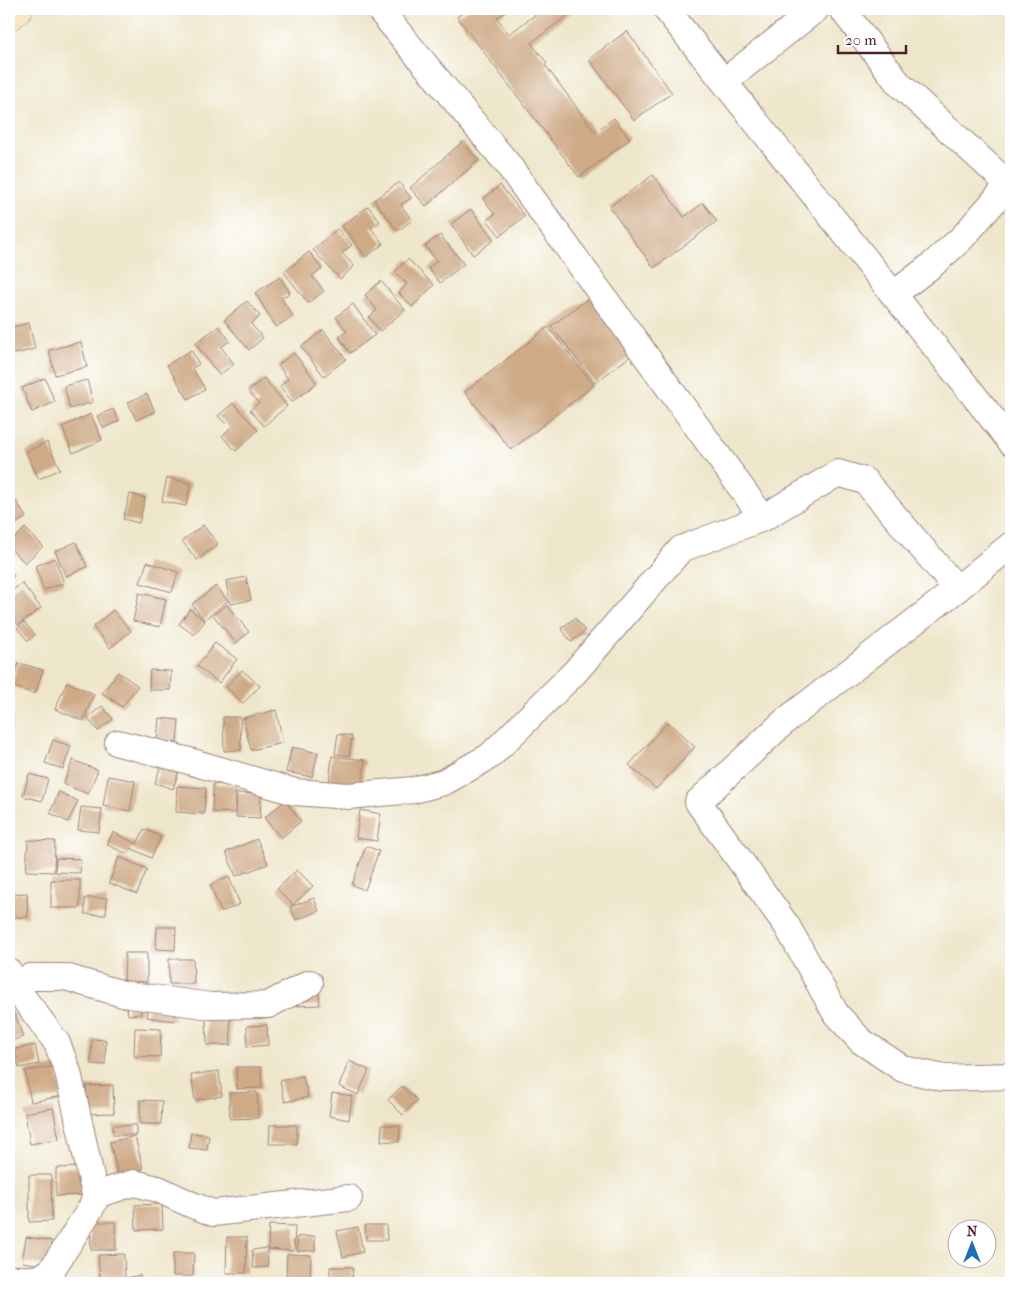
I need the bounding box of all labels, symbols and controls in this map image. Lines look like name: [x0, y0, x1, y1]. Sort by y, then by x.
scale bar: [838, 22, 905, 54]
text: 20 m: [845, 31, 877, 49]
north arrow: [948, 1220, 998, 1270]
text: N: [967, 1223, 978, 1240]

